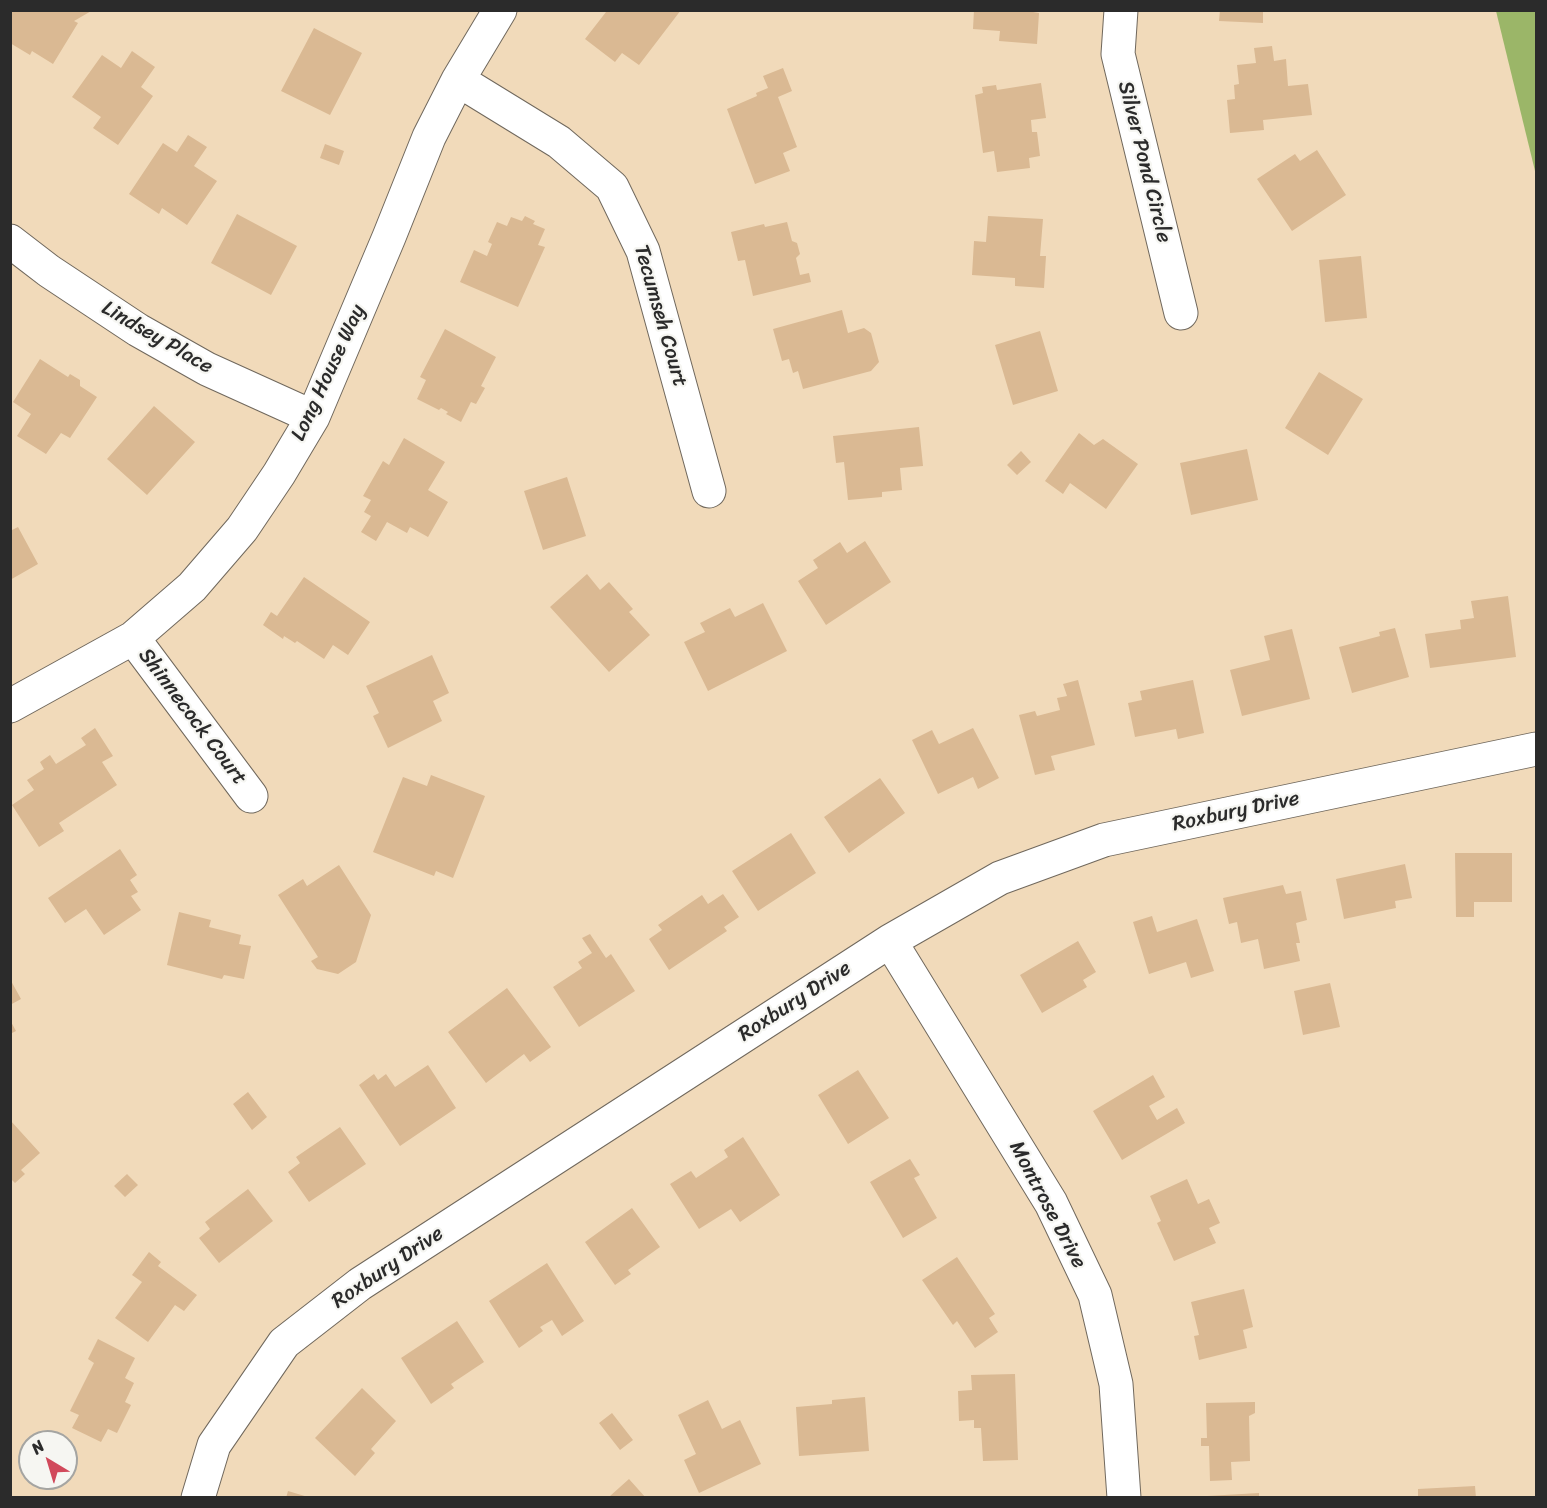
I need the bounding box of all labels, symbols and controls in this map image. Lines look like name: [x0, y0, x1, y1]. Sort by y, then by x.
street label: Silver Pond Circle: [1112, 79, 1176, 245]
street label: Tecumseh Court: [628, 242, 692, 390]
street label: Lindsey Place: [97, 296, 217, 380]
street label: Long House Way: [286, 301, 372, 445]
street label: Shinnecock Court: [133, 644, 251, 790]
street label: Roxbury Drive: [1170, 786, 1302, 838]
street label: Roxbury Drive: [734, 956, 856, 1048]
street label: Montrose Drive: [1003, 1137, 1091, 1273]
street label: Roxbury Drive: [327, 1221, 449, 1315]
north arrow: [18, 1430, 78, 1490]
text: N: [25, 1432, 51, 1462]

